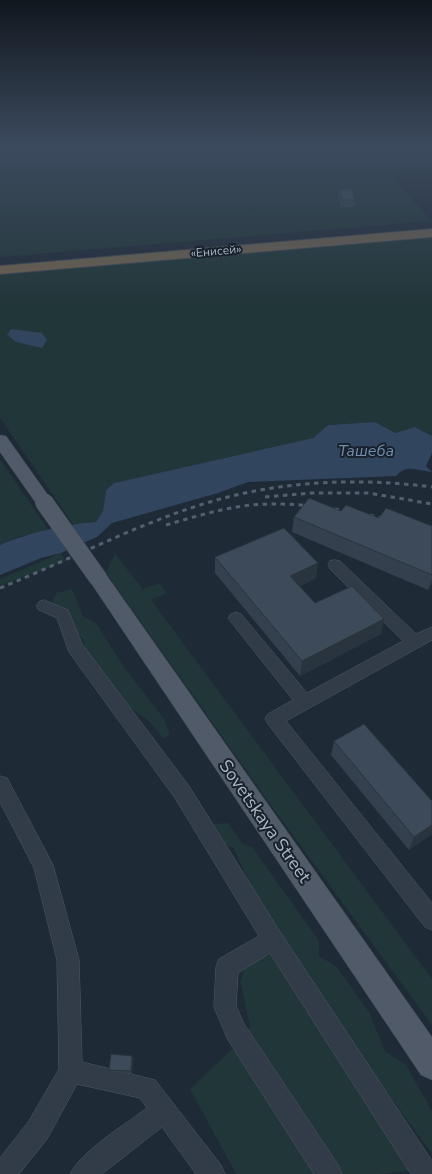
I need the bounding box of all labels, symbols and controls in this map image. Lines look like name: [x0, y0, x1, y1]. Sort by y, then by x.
street label: «Енисей»: [190, 241, 242, 261]
water label: Ташеба: [338, 440, 394, 462]
street label: Sovetskaya Street: [213, 755, 317, 888]

